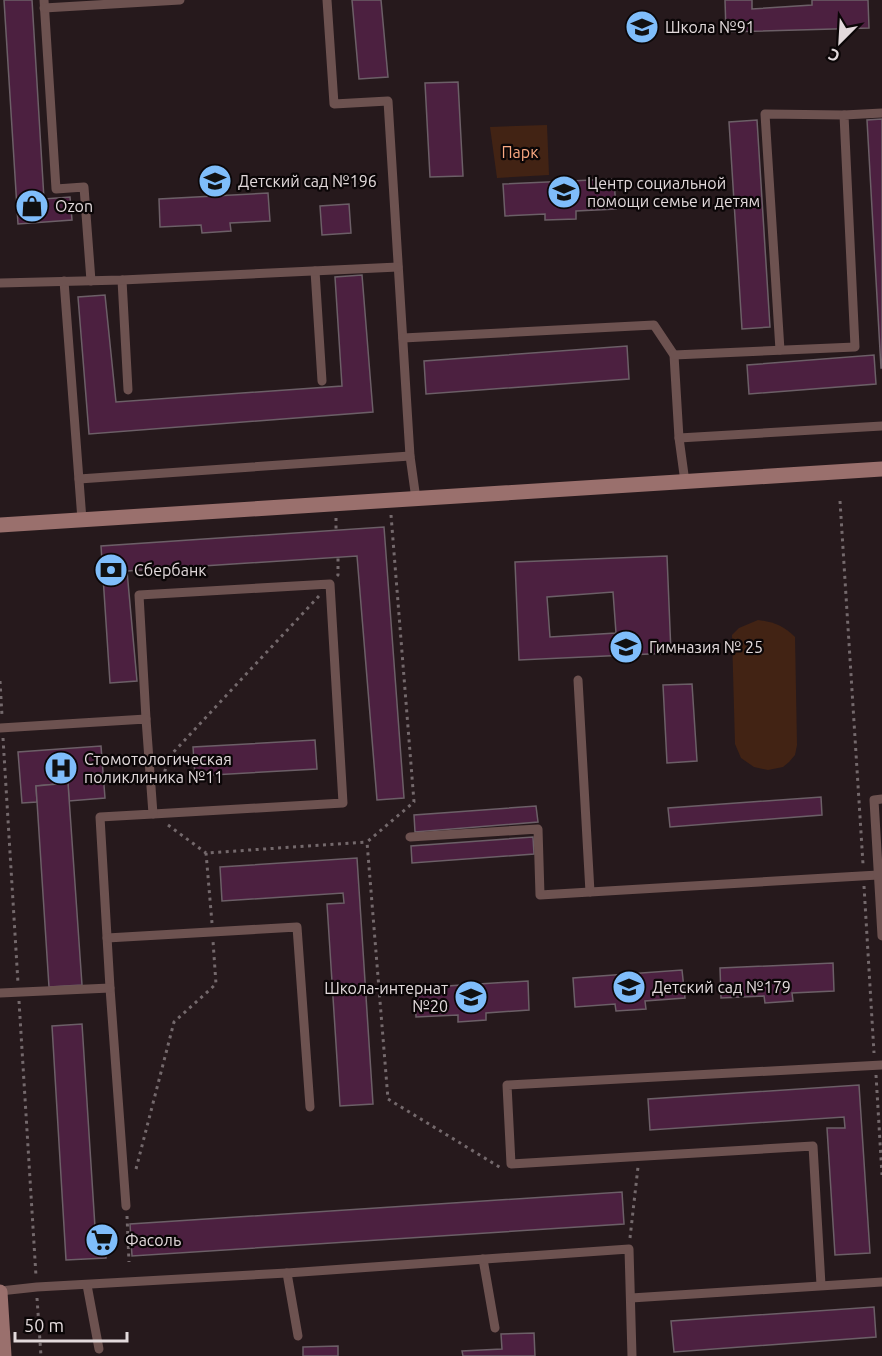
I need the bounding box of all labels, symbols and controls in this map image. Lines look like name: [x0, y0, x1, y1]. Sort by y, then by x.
school or university icon: Школа №91: [624, 9, 660, 45]
north arrow: [810, 12, 870, 72]
place label: Школа №91: [665, 18, 755, 36]
text: С: [826, 45, 842, 66]
park label: Парк: [502, 143, 538, 161]
school or university icon: Детский сад №196: [197, 163, 233, 199]
place label: Детский сад №196: [238, 172, 377, 190]
school or university icon: Центр социальной помощи семье и детям: [546, 174, 582, 210]
place label: Центр социальной помощи семье и детям: [587, 174, 760, 210]
shop icon: Ozon: [14, 188, 50, 224]
place label: Ozon: [55, 197, 93, 215]
bank icon: Сбербанк: [93, 552, 129, 588]
place label: Сбербанк: [134, 561, 207, 579]
school or university icon: Гимназия № 25: [608, 629, 644, 665]
place label: Гимназия № 25: [649, 638, 763, 656]
hospital icon: Стомотологическая поликлиника №11: [43, 750, 79, 786]
place label: Стомотологическая поликлиника №11: [84, 750, 232, 786]
school or university icon: Детский сад №179: [611, 969, 647, 1005]
place label: Детский сад №179: [652, 978, 791, 996]
place label: Школа-интернат №20: [324, 979, 448, 1015]
school or university icon: Школа-интернат №20: [453, 979, 489, 1015]
supermarket icon: Фасоль: [84, 1222, 120, 1258]
place label: Фасоль: [125, 1231, 181, 1249]
scale bar: [15, 1305, 128, 1343]
text: 50 m: [24, 1315, 64, 1335]

